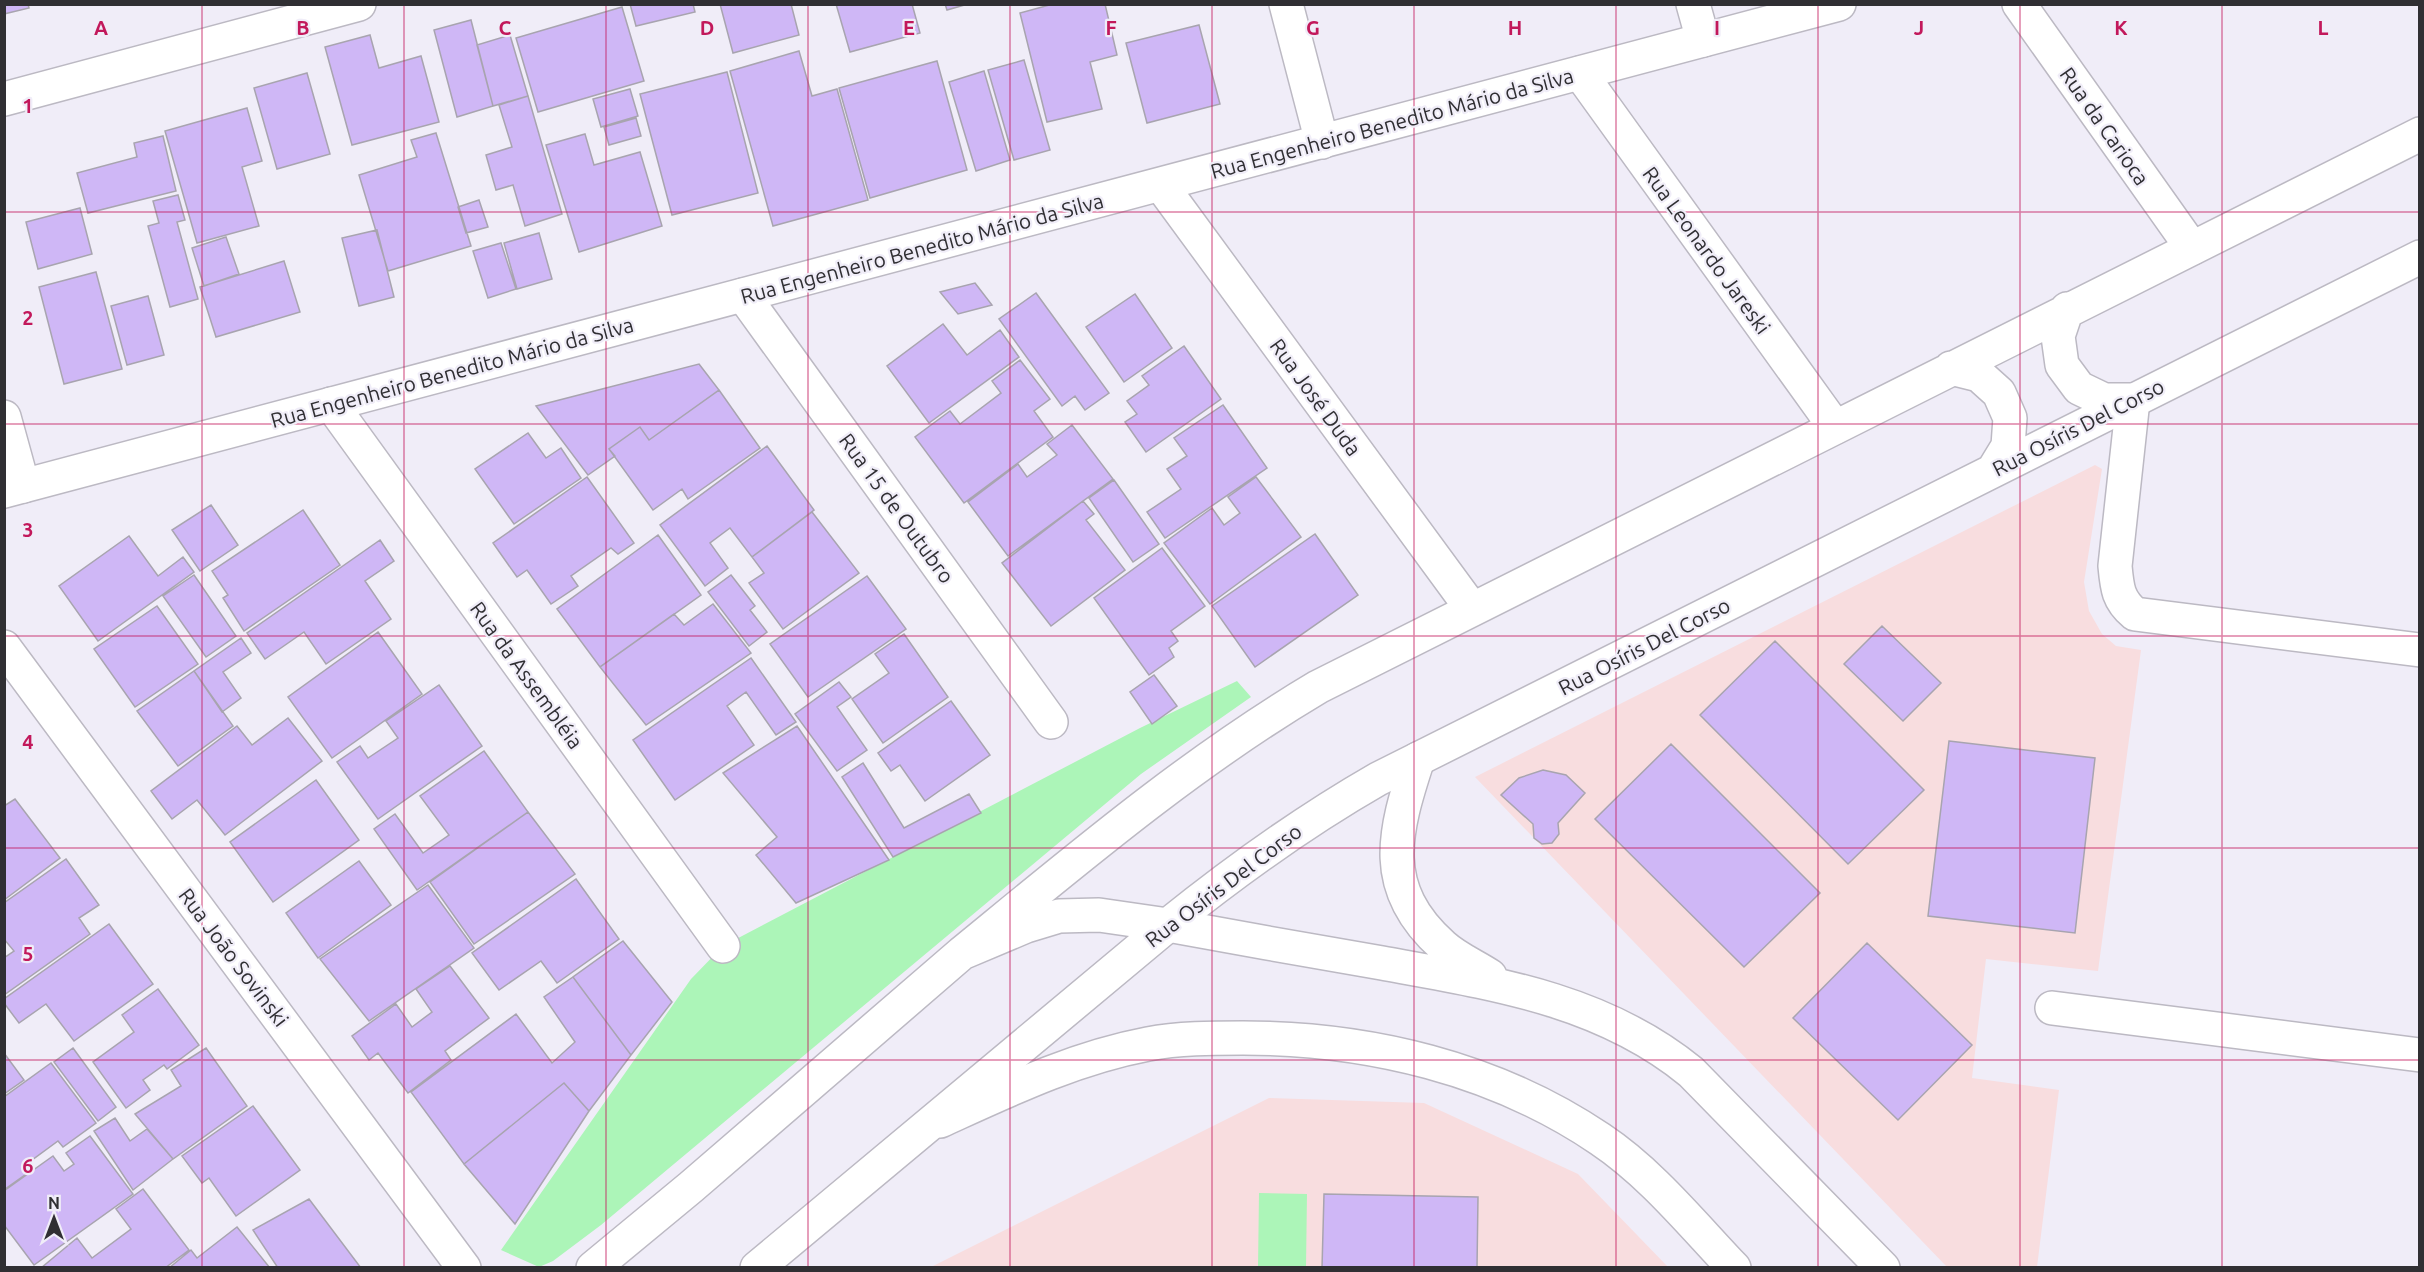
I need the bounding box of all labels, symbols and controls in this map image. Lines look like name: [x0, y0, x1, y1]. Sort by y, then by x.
text: A: [94, 16, 108, 39]
text: B: [296, 16, 310, 39]
text: C: [499, 16, 512, 39]
text: D: [700, 16, 714, 39]
text: E: [903, 16, 915, 39]
text: F: [1105, 16, 1117, 39]
text: G: [1306, 16, 1320, 39]
text: H: [1508, 16, 1522, 39]
text: I: [1714, 16, 1720, 39]
text: J: [1914, 16, 1924, 39]
text: K: [2114, 16, 2128, 39]
text: L: [2318, 16, 2329, 39]
street label: Rua Engenheiro Benedito Mário da Silva: [1208, 63, 1576, 183]
street label: Rua da Carioca: [2056, 63, 2154, 189]
text: 1: [22, 94, 34, 117]
street label: Rua Leonardo Jareski: [1638, 162, 1776, 338]
street label: Rua Engenheiro Benedito Mário da Silva: [738, 188, 1106, 308]
text: 2: [22, 306, 34, 329]
street label: Rua Engenheiro Benedito Mário da Silva: [268, 312, 636, 432]
street label: Rua José Duda: [1266, 334, 1366, 460]
street label: Rua Osíris Del Corso: [1988, 373, 2168, 481]
street label: Rua 15 de Outubro: [835, 429, 959, 587]
text: 3: [22, 518, 34, 541]
street label: Rua Osíris Del Corso: [1554, 592, 1734, 700]
street label: Rua da Assembléia: [466, 597, 588, 753]
text: 4: [22, 730, 34, 753]
street label: Rua Osíris Del Corso: [1140, 818, 1306, 952]
street label: Rua João Sovinski: [174, 883, 294, 1031]
text: 5: [22, 942, 34, 965]
text: 6: [22, 1154, 34, 1177]
north arrow: [24, 1188, 84, 1248]
text: N: [48, 1194, 60, 1212]

